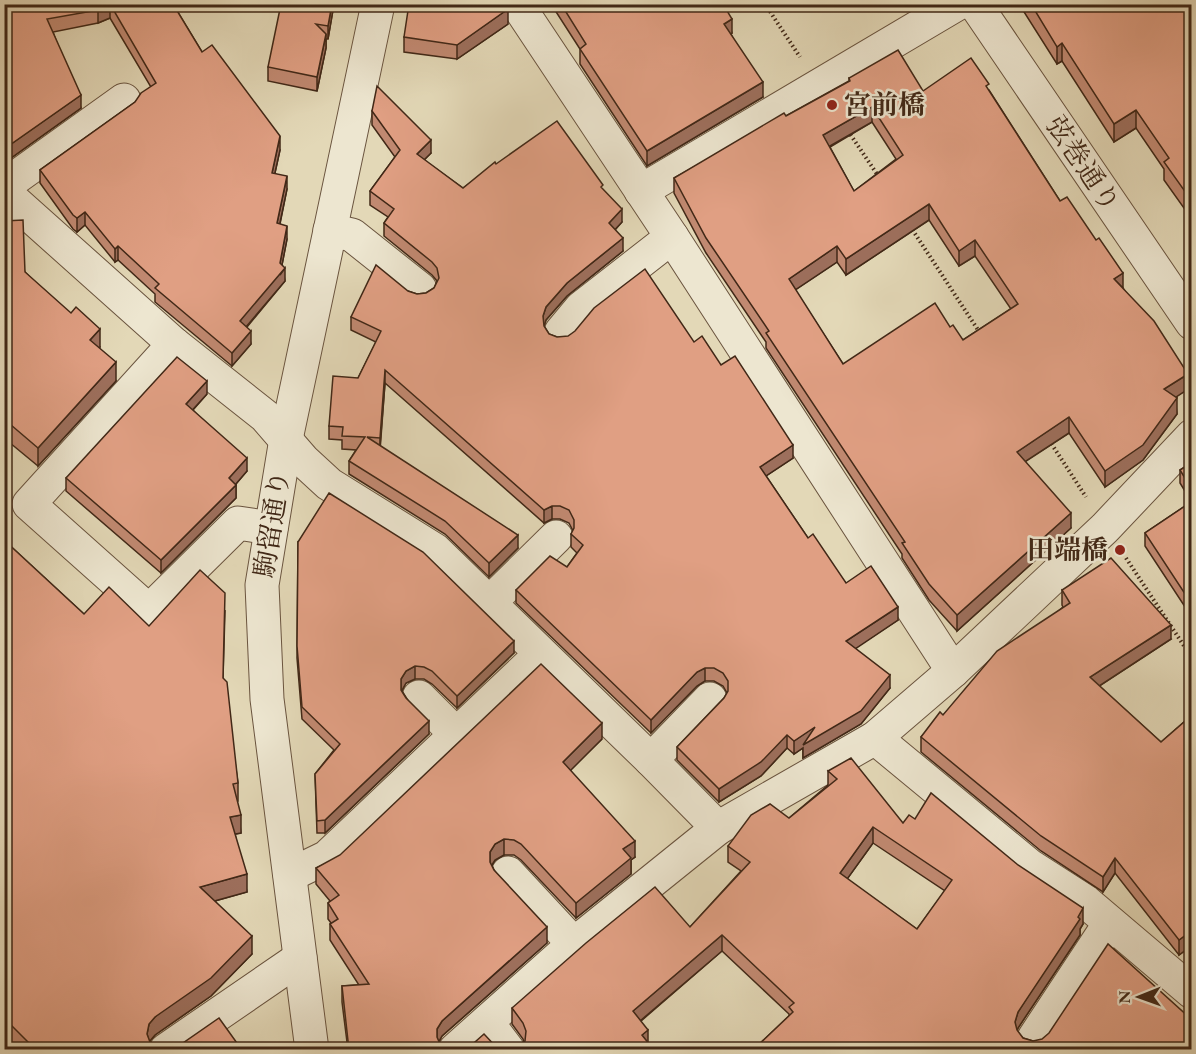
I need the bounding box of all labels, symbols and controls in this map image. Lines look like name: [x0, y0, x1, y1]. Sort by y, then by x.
place label: 宮前橋: [844, 87, 925, 122]
marker: 宮前橋: [825, 98, 839, 112]
street label: 弦巻通り: [1039, 109, 1128, 218]
street label: 駒留通り: [246, 468, 297, 580]
place label: 田端橋: [1027, 532, 1108, 567]
marker: 田端橋: [1113, 543, 1127, 557]
north arrow: [1109, 967, 1169, 1027]
text: N: [1114, 991, 1135, 1004]

